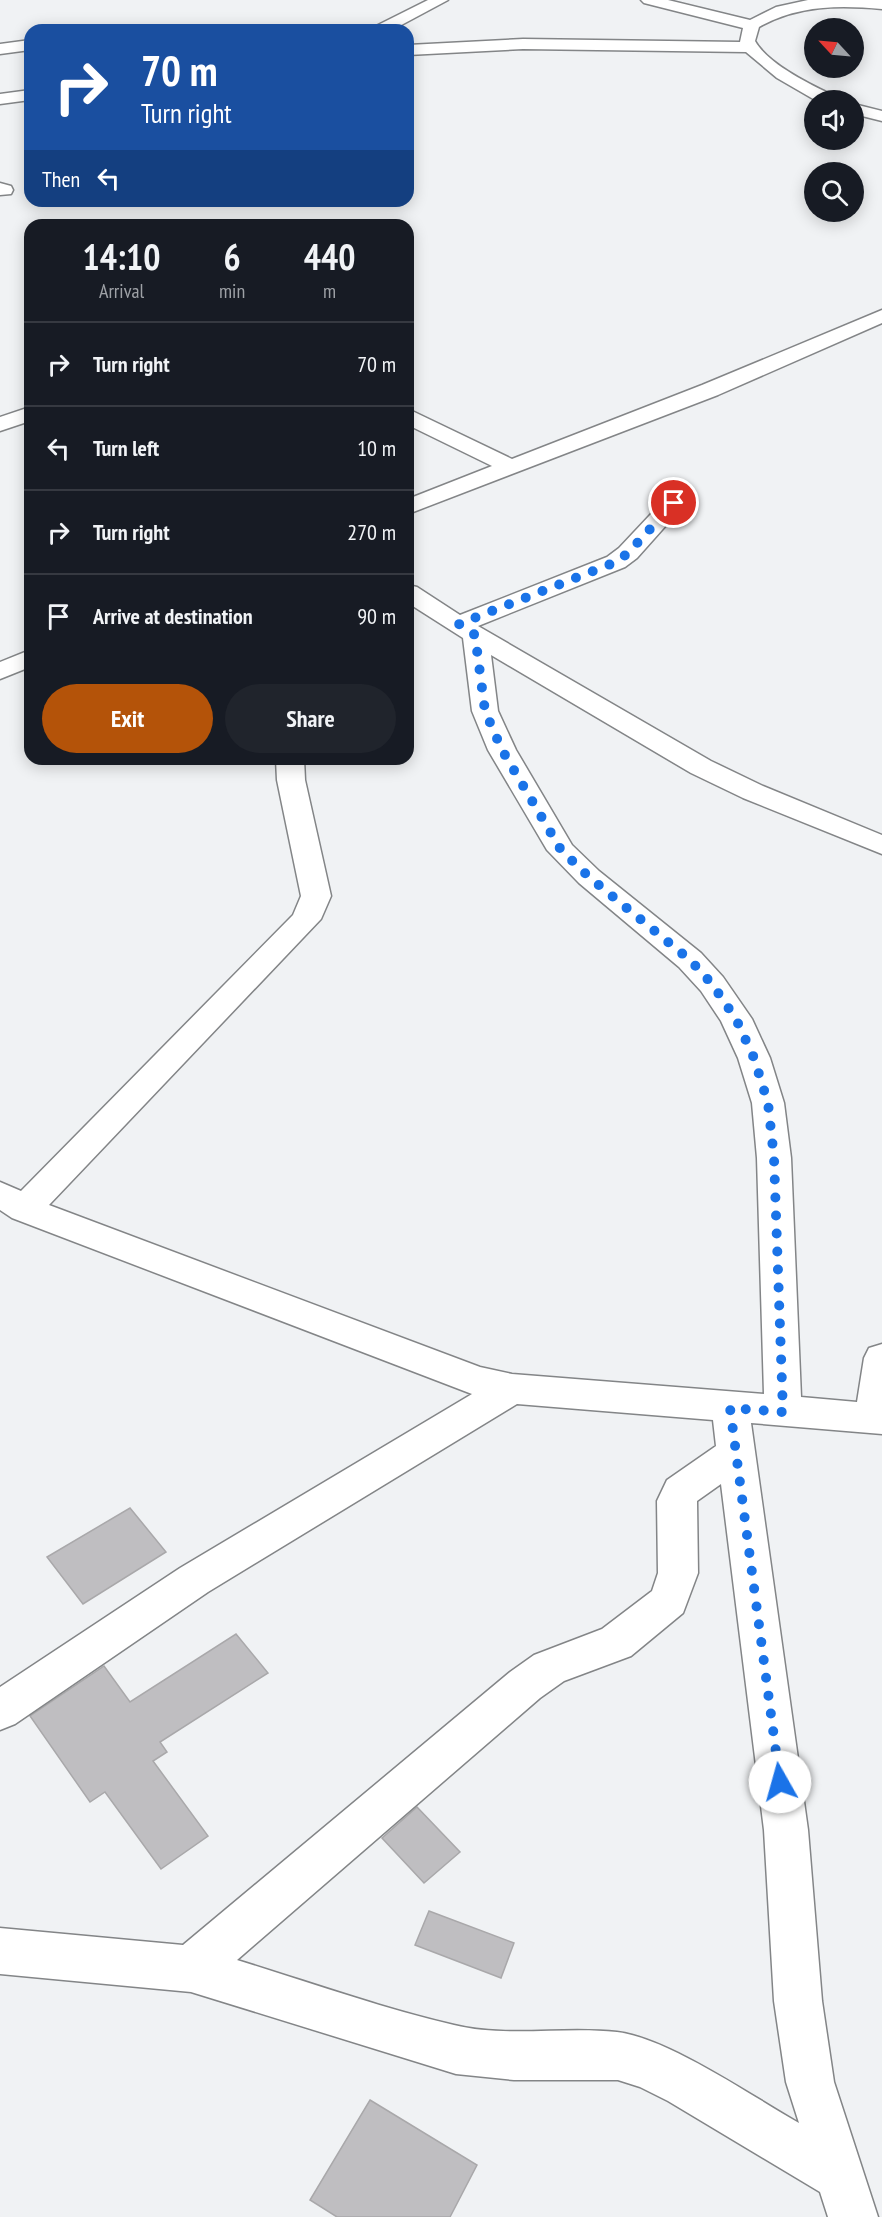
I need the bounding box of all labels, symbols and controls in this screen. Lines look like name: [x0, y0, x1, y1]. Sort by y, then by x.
north arrow: [804, 18, 864, 78]
map controls: [804, 18, 864, 222]
text: 70 m: [141, 43, 218, 98]
icon: right: [42, 48, 120, 126]
button: sound: [804, 90, 864, 150]
text: Turn right: [141, 96, 232, 130]
icon: left: [92, 162, 125, 195]
button: search: [804, 162, 864, 222]
text: Then: [42, 165, 80, 193]
text: 14:10: [83, 233, 160, 280]
text: 6: [223, 233, 241, 280]
text: 440: [304, 233, 355, 280]
text: Arrival: [99, 278, 144, 304]
text: min: [219, 278, 245, 304]
text: m: [323, 278, 336, 304]
icon: right: [42, 348, 75, 381]
text: Turn right: [93, 350, 170, 378]
text: 70 m: [357, 350, 396, 378]
icon: left: [42, 432, 75, 465]
text: Turn left: [93, 434, 159, 462]
text: 10 m: [357, 434, 396, 462]
pin: [648, 477, 699, 528]
icon: arrive: [657, 486, 690, 519]
icon: right: [42, 516, 75, 549]
text: Turn right: [93, 518, 170, 546]
text: 270 m: [347, 518, 396, 546]
icon: arrive: [42, 600, 75, 633]
text: Arrive at destination: [93, 602, 253, 630]
text: 90 m: [357, 602, 396, 630]
button: Exit: [42, 684, 213, 753]
button: Share: [225, 684, 396, 753]
position arrow: [748, 1750, 812, 1814]

